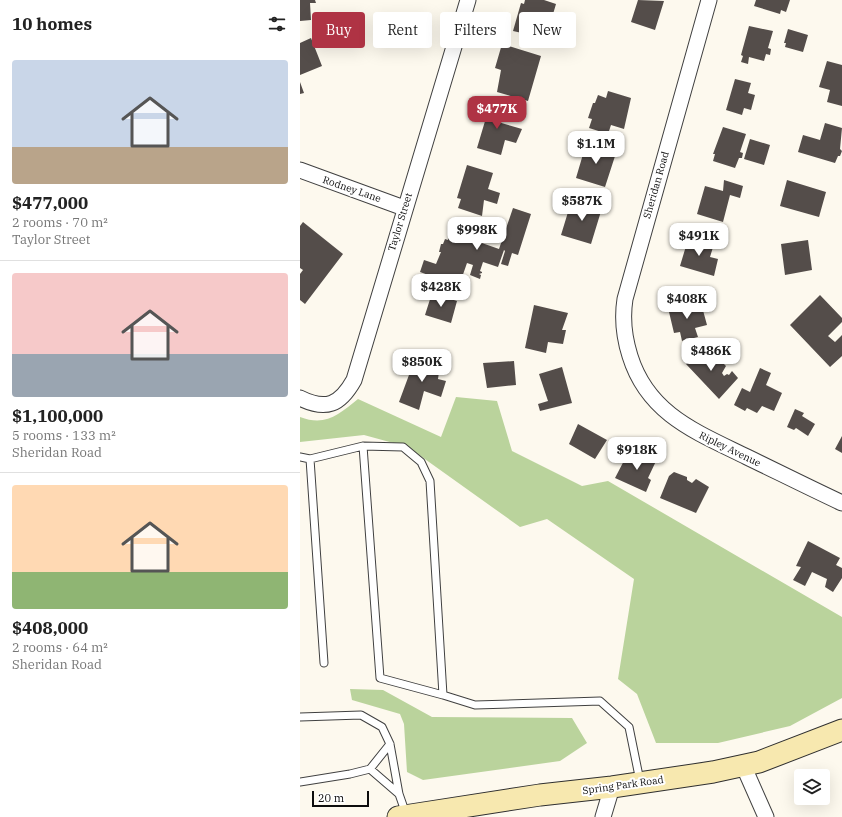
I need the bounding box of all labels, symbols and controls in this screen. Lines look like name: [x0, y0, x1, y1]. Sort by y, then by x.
chip: Buy: [312, 12, 365, 48]
chip: Rent: [373, 12, 432, 48]
chip: Filters: [440, 12, 511, 48]
chip: New: [519, 12, 576, 48]
text: 10 homes: [12, 13, 92, 35]
icon: filters: [266, 13, 288, 35]
icon: home: [114, 86, 186, 158]
pin: $477K: [469, 96, 525, 130]
text: $477K: [476, 100, 518, 117]
pin: $1.1M: [568, 131, 624, 165]
text: $1.1M: [577, 135, 615, 152]
street label: Sheridan Road: [640, 150, 672, 220]
street label: Rodney Lane: [321, 173, 383, 205]
pin: $587K: [554, 188, 610, 222]
street label: Taylor Street: [385, 191, 415, 253]
text: $477,000: [12, 192, 88, 214]
text: $587K: [561, 192, 603, 209]
text: 2 rooms · 70 m²: [12, 214, 108, 231]
pin: $998K: [449, 217, 505, 251]
text: $998K: [456, 221, 498, 238]
pin: $491K: [671, 223, 727, 257]
text: $491K: [678, 227, 720, 244]
text: Taylor Street: [12, 231, 90, 248]
pin: $428K: [413, 274, 469, 308]
text: $428K: [420, 278, 462, 295]
pin: $408K: [659, 286, 715, 320]
text: $408K: [666, 290, 708, 307]
icon: home: [114, 299, 186, 371]
pin: $486K: [683, 338, 739, 372]
text: $486K: [690, 342, 732, 359]
pin: $850K: [394, 349, 450, 383]
text: $850K: [401, 353, 443, 370]
text: $1,100,000: [12, 405, 103, 427]
text: 5 rooms · 133 m²: [12, 427, 116, 444]
street label: Ripley Avenue: [697, 428, 763, 470]
pin: $918K: [609, 437, 665, 471]
text: $918K: [616, 441, 658, 458]
text: Sheridan Road: [12, 444, 102, 461]
icon: home: [114, 511, 186, 583]
text: $408,000: [12, 617, 88, 639]
text: 2 rooms · 64 m²: [12, 639, 108, 656]
text: Sheridan Road: [12, 656, 102, 673]
map controls: [794, 769, 830, 805]
button: layers: [794, 769, 830, 805]
street label: Spring Park Road: [582, 773, 664, 797]
scale bar: [312, 789, 369, 808]
text: 20 m: [318, 791, 344, 805]

